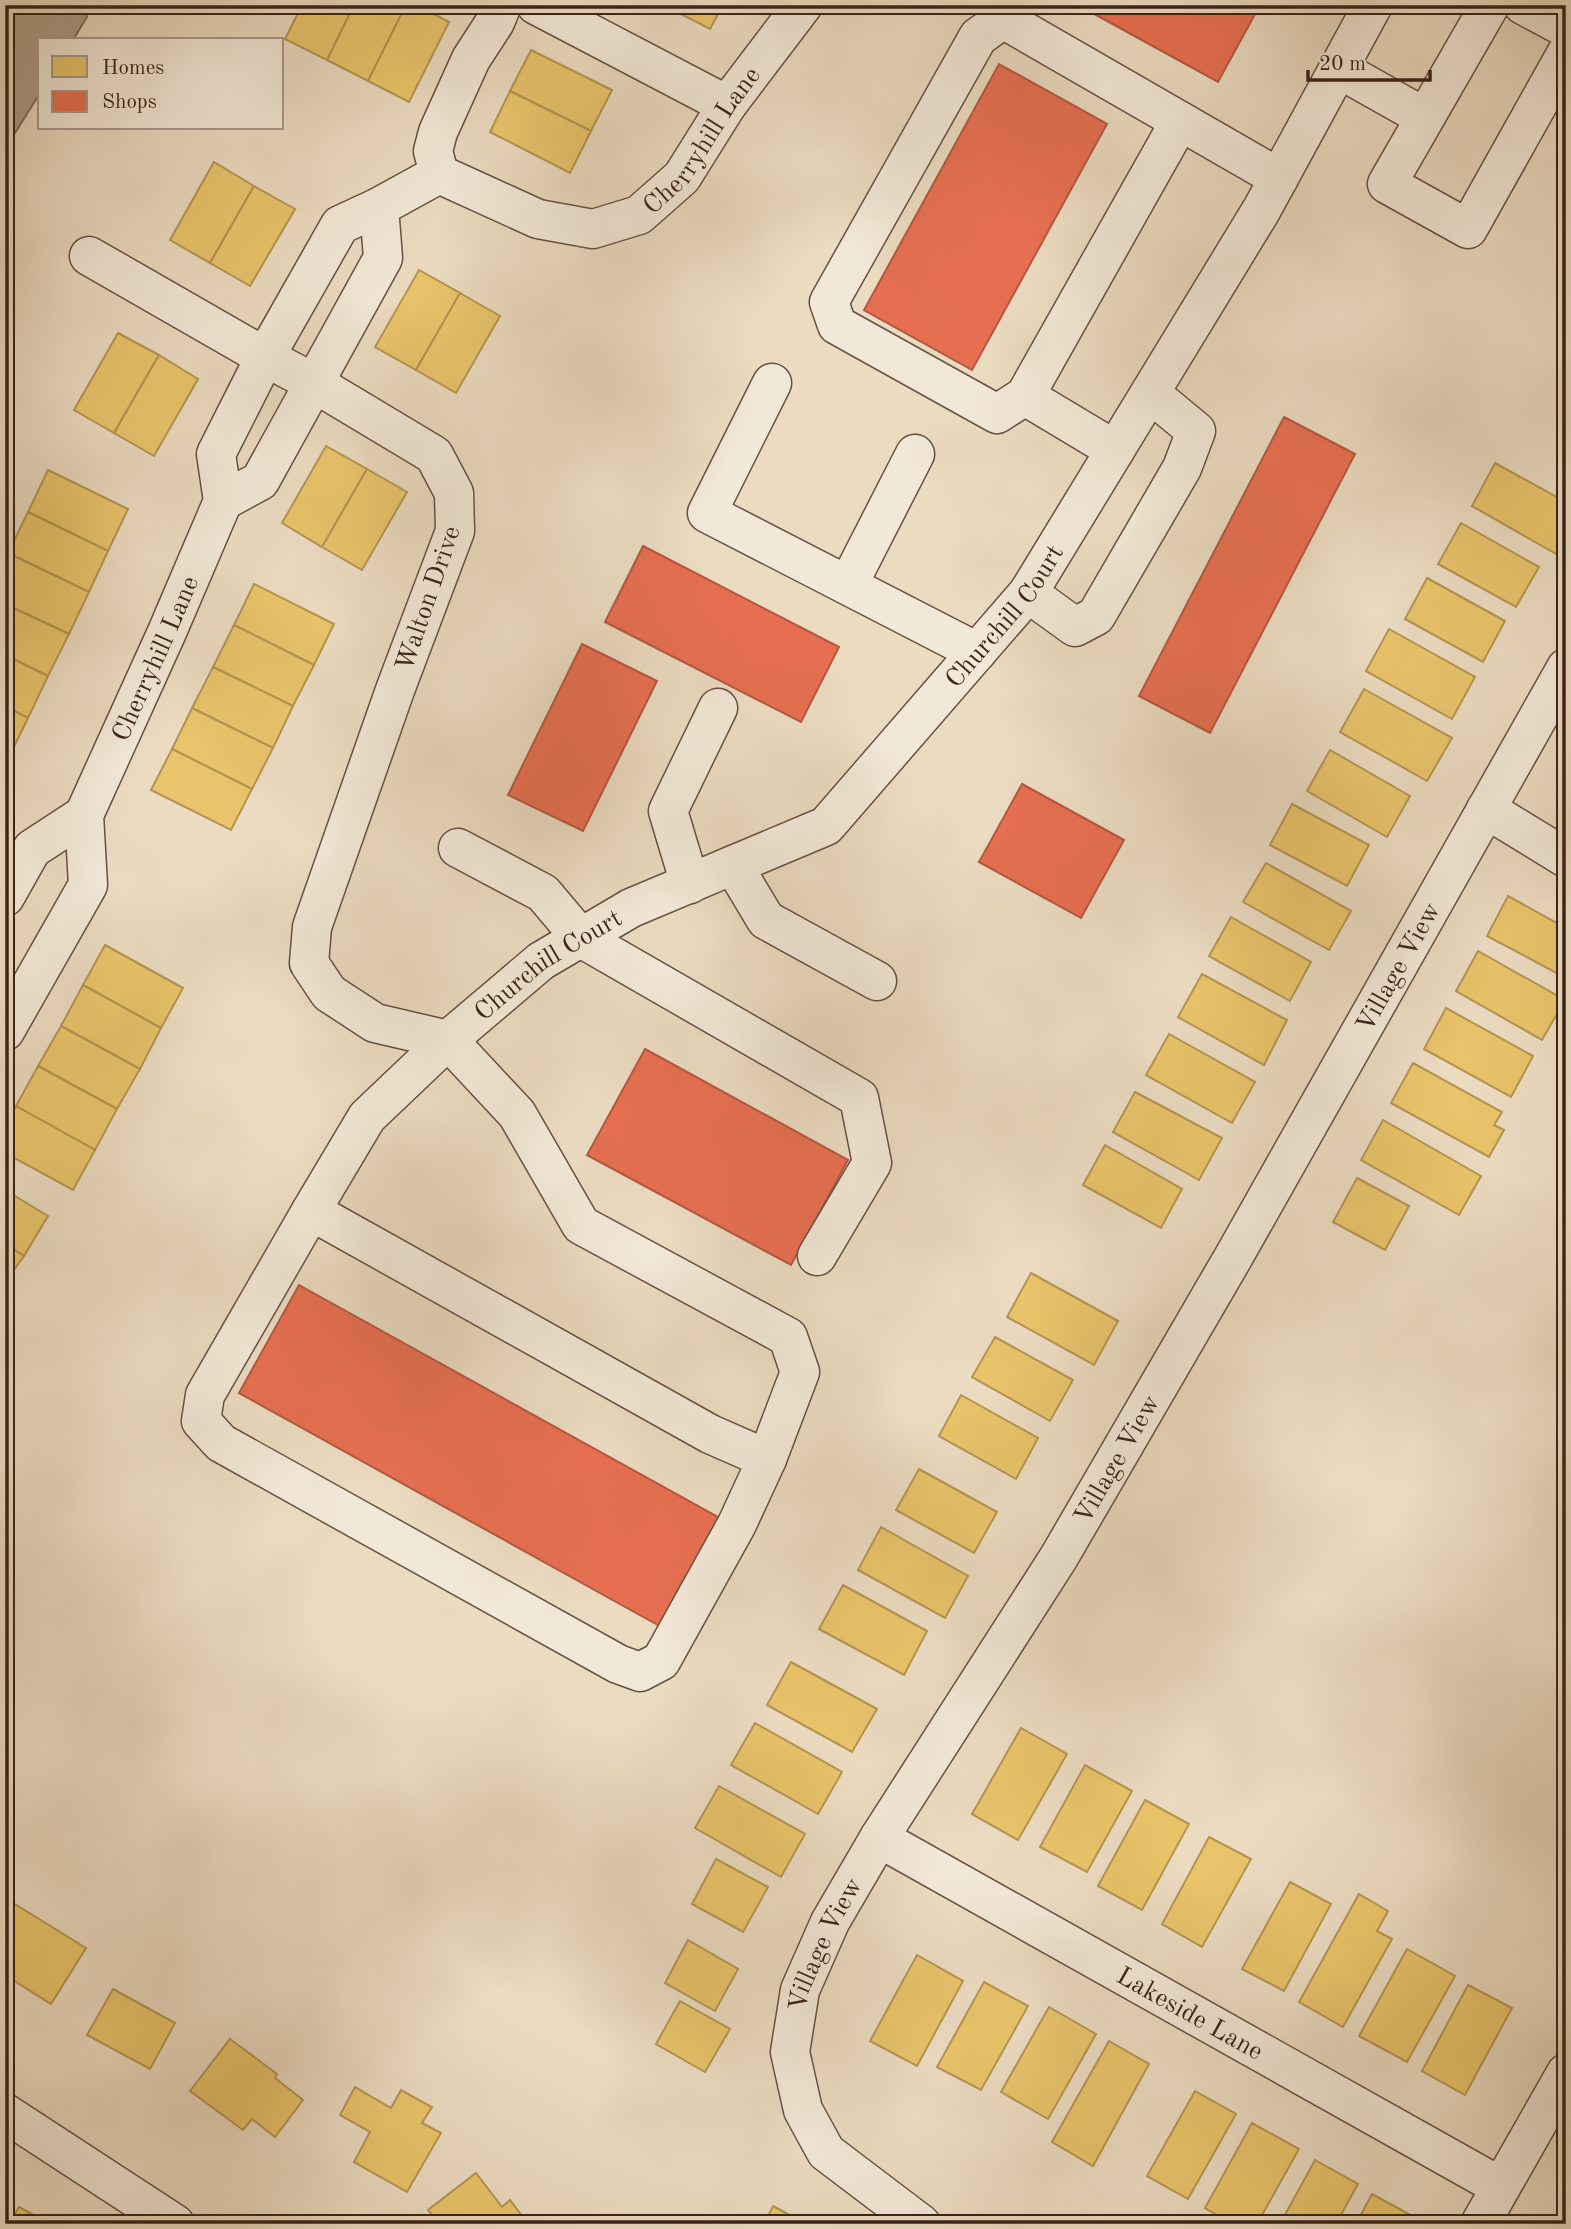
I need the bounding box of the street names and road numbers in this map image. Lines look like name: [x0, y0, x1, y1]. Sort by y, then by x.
street label: Cherryhill Lane: [639, 63, 766, 220]
street label: Walton Drive: [392, 523, 466, 674]
street label: Churchill Court: [941, 541, 1069, 693]
street label: Cherryhill Lane: [108, 573, 204, 745]
street label: Village View: [1352, 898, 1446, 1037]
street label: Churchill Court: [470, 905, 627, 1026]
street label: Village View: [1070, 1391, 1165, 1529]
street label: Village View: [786, 1874, 868, 2013]
street label: Lakeside Lane: [1112, 1963, 1267, 2066]

